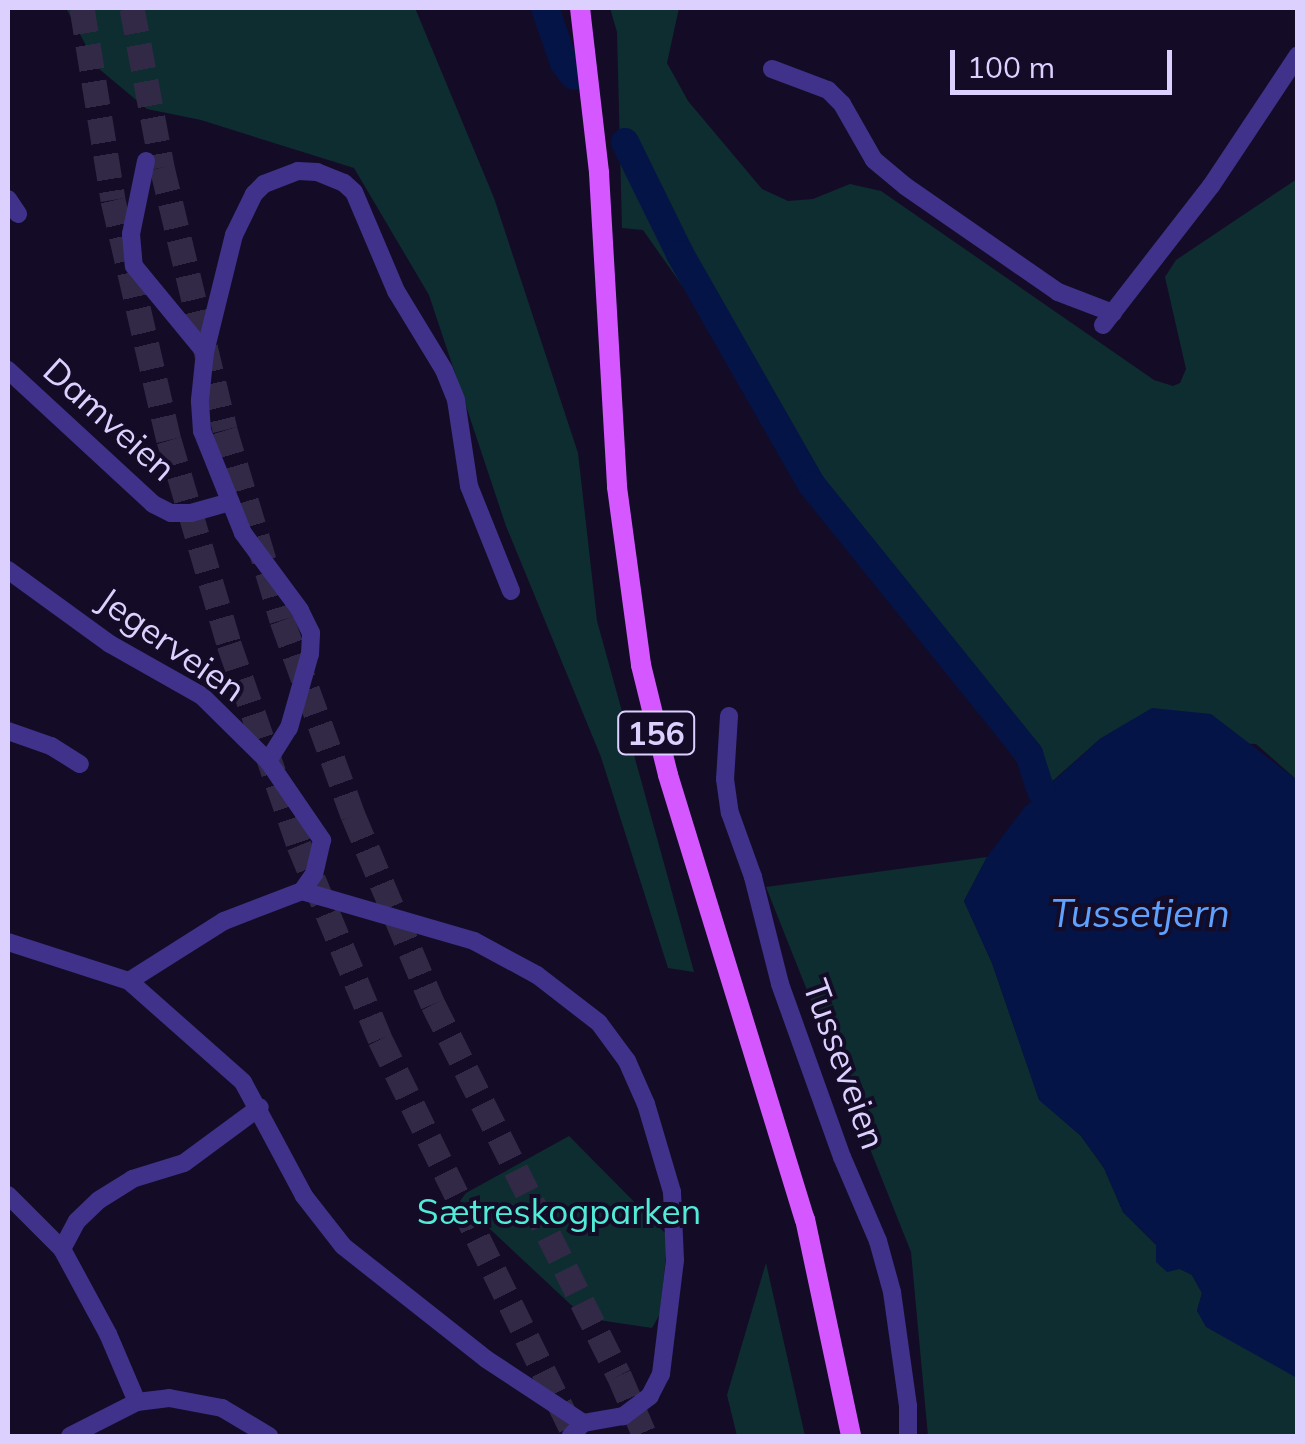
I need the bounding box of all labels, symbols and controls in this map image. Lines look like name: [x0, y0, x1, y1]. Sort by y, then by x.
scale bar: [955, 30, 1178, 92]
text: 100 m: [967, 48, 1055, 86]
street label: Damveien: [35, 349, 185, 489]
street label: Jegerveien: [90, 578, 254, 710]
road number: 156: [616, 706, 696, 760]
water label: Tussetjern: [1050, 891, 1230, 937]
street label: Tusseveien: [795, 973, 895, 1155]
park label: Sætreskogparken: [417, 1190, 701, 1232]

